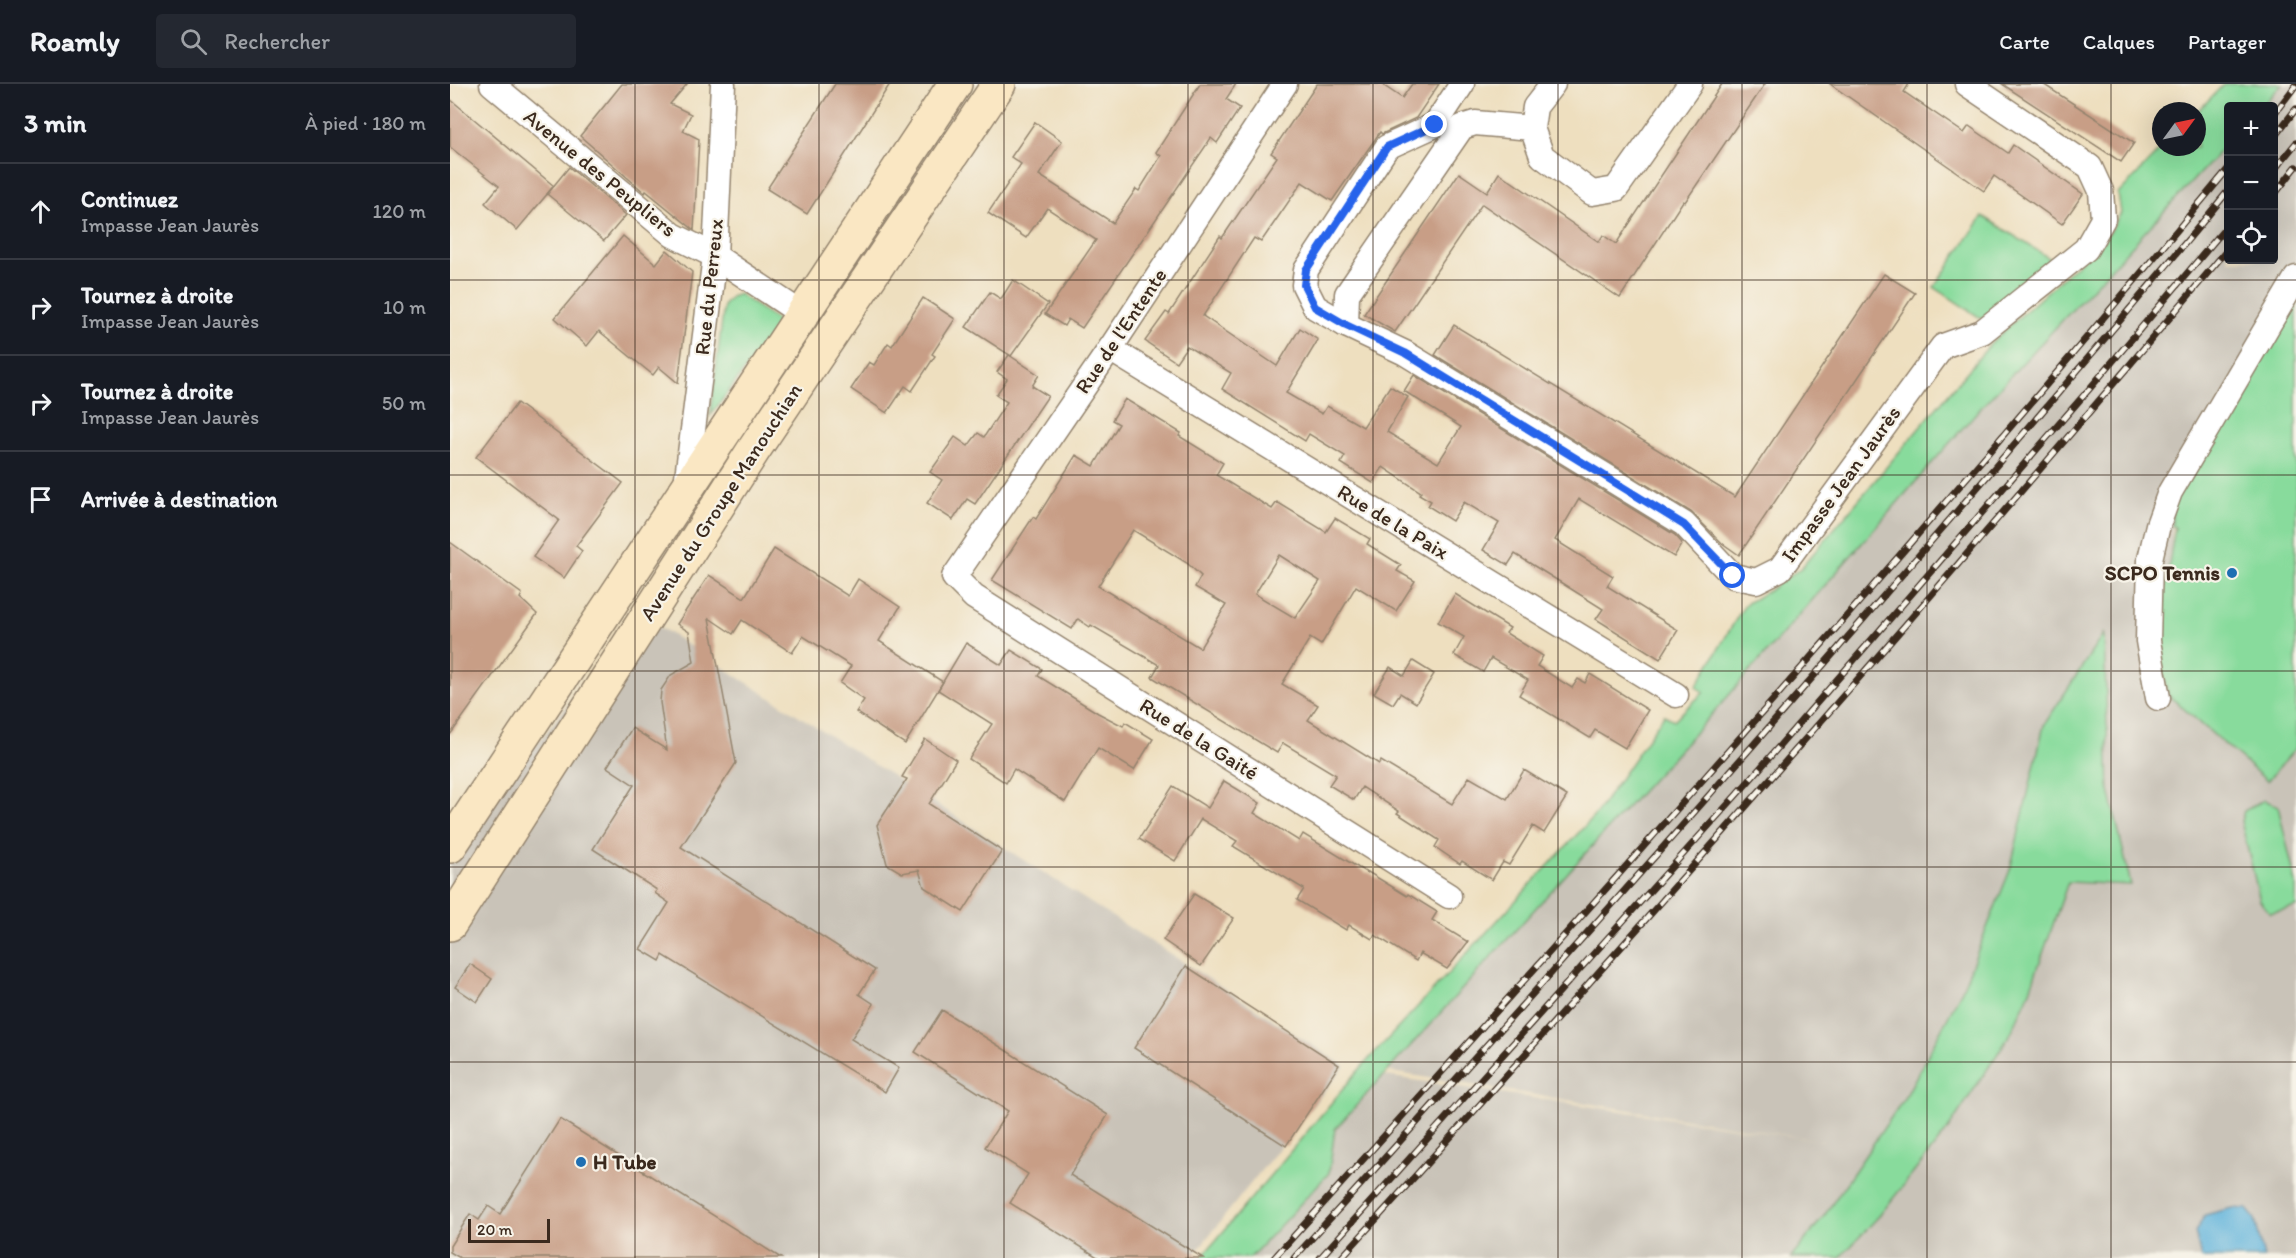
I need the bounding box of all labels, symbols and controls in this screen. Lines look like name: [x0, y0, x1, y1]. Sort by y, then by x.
search box: [156, 14, 576, 68]
text: Roamly: [30, 24, 120, 58]
icon: search: [177, 25, 210, 58]
text: Rechercher: [225, 28, 330, 55]
text: Carte: [1999, 29, 2050, 54]
text: Calques: [2083, 29, 2155, 54]
text: Partager: [2188, 29, 2266, 54]
north arrow: [2152, 102, 2206, 156]
map controls: [2224, 102, 2278, 264]
button: +: [2224, 102, 2278, 156]
street label: Avenue des Peupliers: [519, 103, 682, 242]
text: 3 min: [24, 107, 86, 139]
text: À pied · 180 m: [305, 111, 426, 135]
route end: [1421, 111, 1447, 137]
button: −: [2224, 156, 2278, 210]
text: Continuez: [81, 186, 178, 213]
icon: ahead: [24, 195, 57, 228]
text: 120 m: [373, 199, 426, 223]
button: locate: [2224, 210, 2278, 264]
text: Impasse Jean Jaurès: [81, 213, 259, 237]
street label: Rue du Perreux: [689, 217, 728, 356]
street label: Rue de l'Entente: [1069, 263, 1172, 398]
text: Tournez à droite: [81, 282, 233, 309]
icon: right: [24, 291, 57, 324]
text: 10 m: [383, 295, 426, 319]
text: Impasse Jean Jaurès: [81, 309, 259, 333]
text: Tournez à droite: [81, 378, 233, 405]
street label: Avenue du Groupe Manouchian: [634, 378, 807, 625]
icon: right: [24, 387, 57, 420]
text: 50 m: [382, 391, 426, 415]
street label: Impasse Jean Jaurès: [1776, 401, 1906, 567]
text: Impasse Jean Jaurès: [81, 405, 259, 429]
street label: Rue de la Paix: [1333, 479, 1454, 565]
icon: arrive: [24, 483, 57, 516]
text: Arrivée à destination: [81, 486, 277, 513]
place label: SCPO Tennis: [2105, 560, 2220, 585]
route start: [1719, 562, 1745, 588]
marker: SCPO Tennis: [2225, 566, 2239, 580]
street label: Rue de la Gaité: [1135, 692, 1263, 785]
place label: H Tube: [593, 1149, 657, 1174]
marker: H Tube: [574, 1155, 588, 1169]
scale bar: [468, 1216, 550, 1244]
text: 20 m: [477, 1220, 512, 1239]

